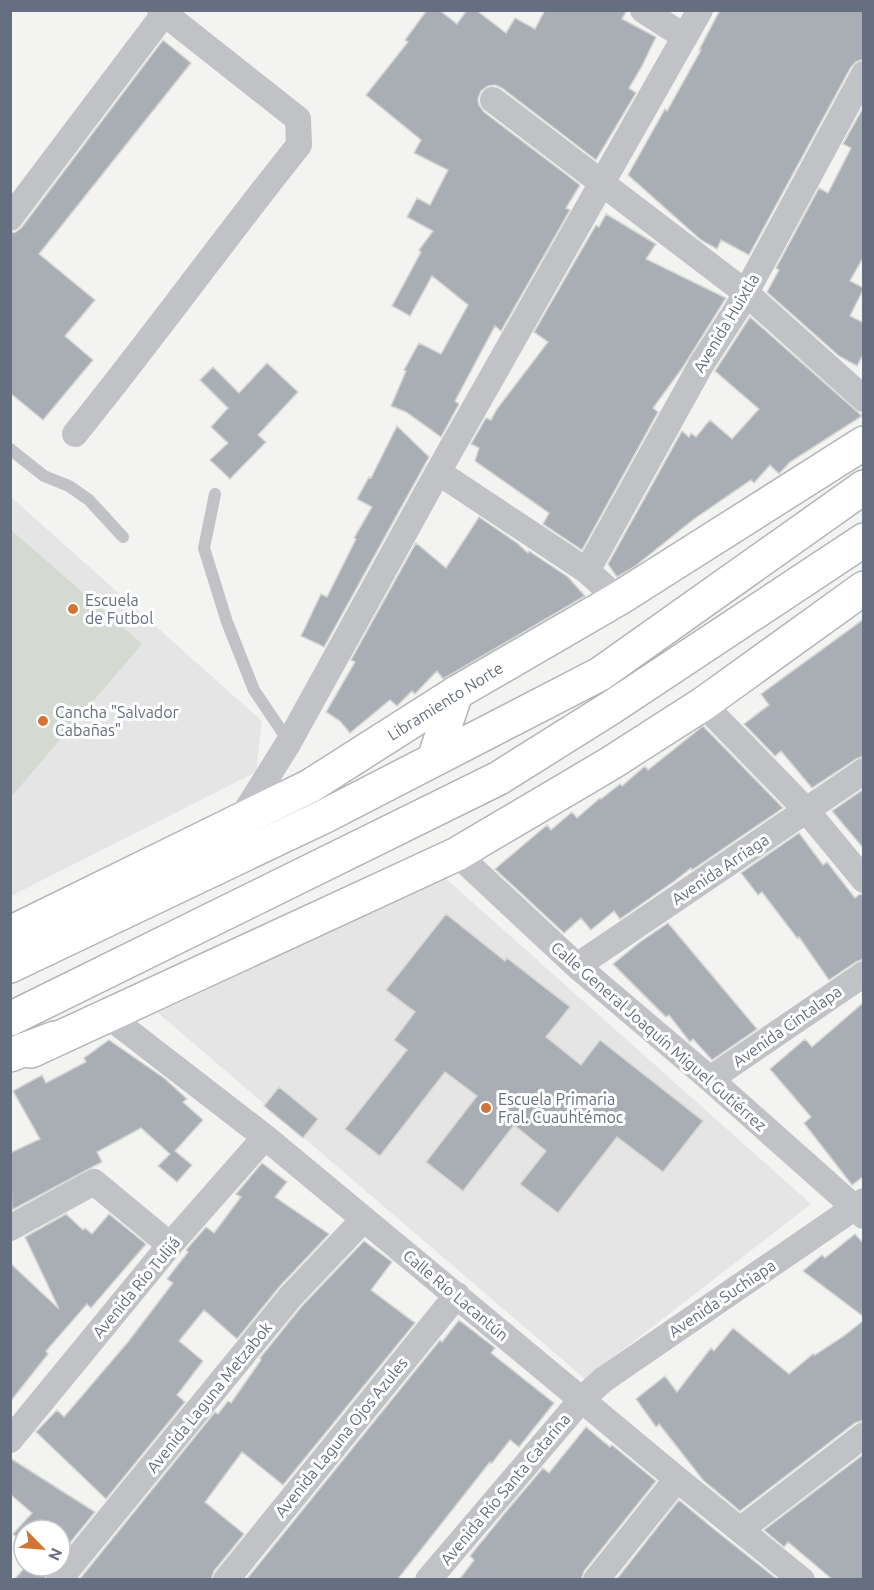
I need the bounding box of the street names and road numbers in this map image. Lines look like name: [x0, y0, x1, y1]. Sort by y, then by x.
street label: Avenida Huixtla: [689, 270, 763, 376]
street label: Libramiento Norte: [384, 658, 506, 744]
street label: Avenida Arriaga: [668, 830, 772, 908]
street label: Calle General Joaquín Miguel Gutiérrez: [548, 938, 770, 1134]
street label: Avenida Cintalapa: [729, 982, 845, 1070]
street label: Avenida Río Tulijá: [89, 1233, 183, 1341]
street label: Calle Río Lacantún: [400, 1246, 512, 1344]
street label: Avenida Suchiapa: [665, 1256, 779, 1340]
street label: Avenida Laguna Metzabok: [143, 1318, 275, 1476]
street label: Avenida Laguna Ojos Azules: [271, 1354, 411, 1520]
street label: Avenida Río Santa Catarina: [436, 1410, 574, 1568]

